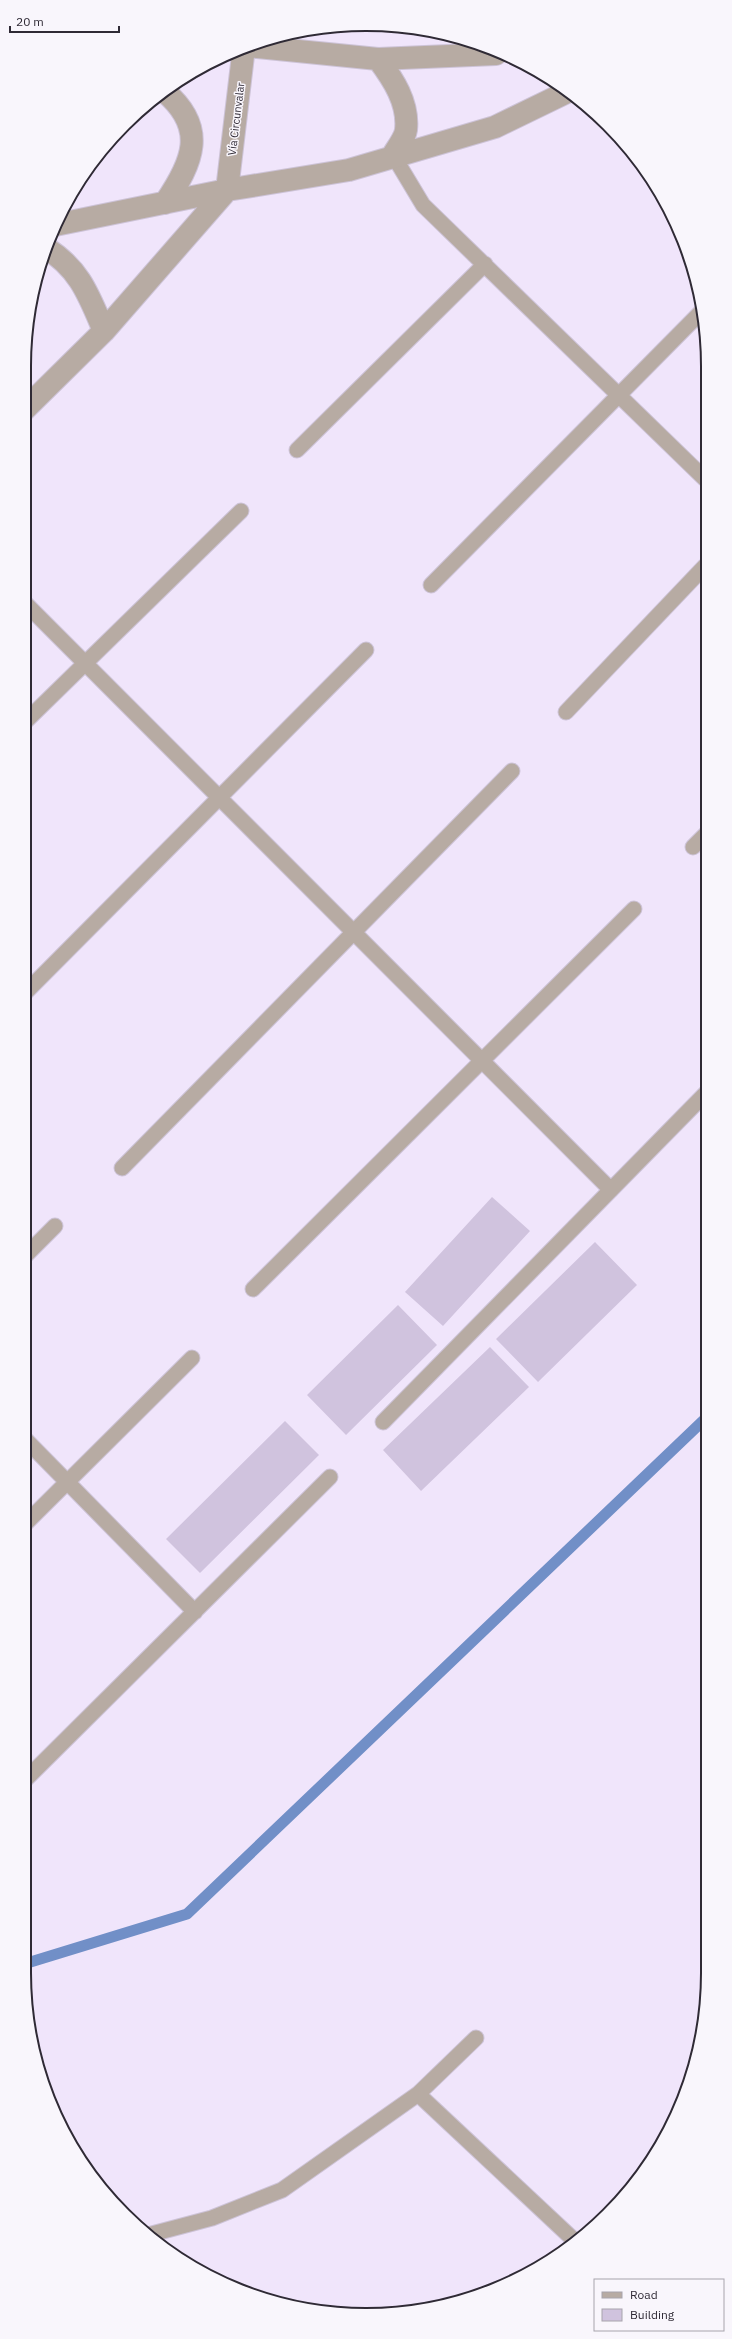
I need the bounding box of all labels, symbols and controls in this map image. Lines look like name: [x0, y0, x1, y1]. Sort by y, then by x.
scale bar: [10, 8, 119, 34]
text: 20 m: [16, 14, 44, 29]
street label: Vía Circunvalar: [225, 82, 247, 156]
legend: [594, 2279, 724, 2331]
text: Road: [630, 2287, 658, 2302]
text: Building: [630, 2307, 675, 2322]

